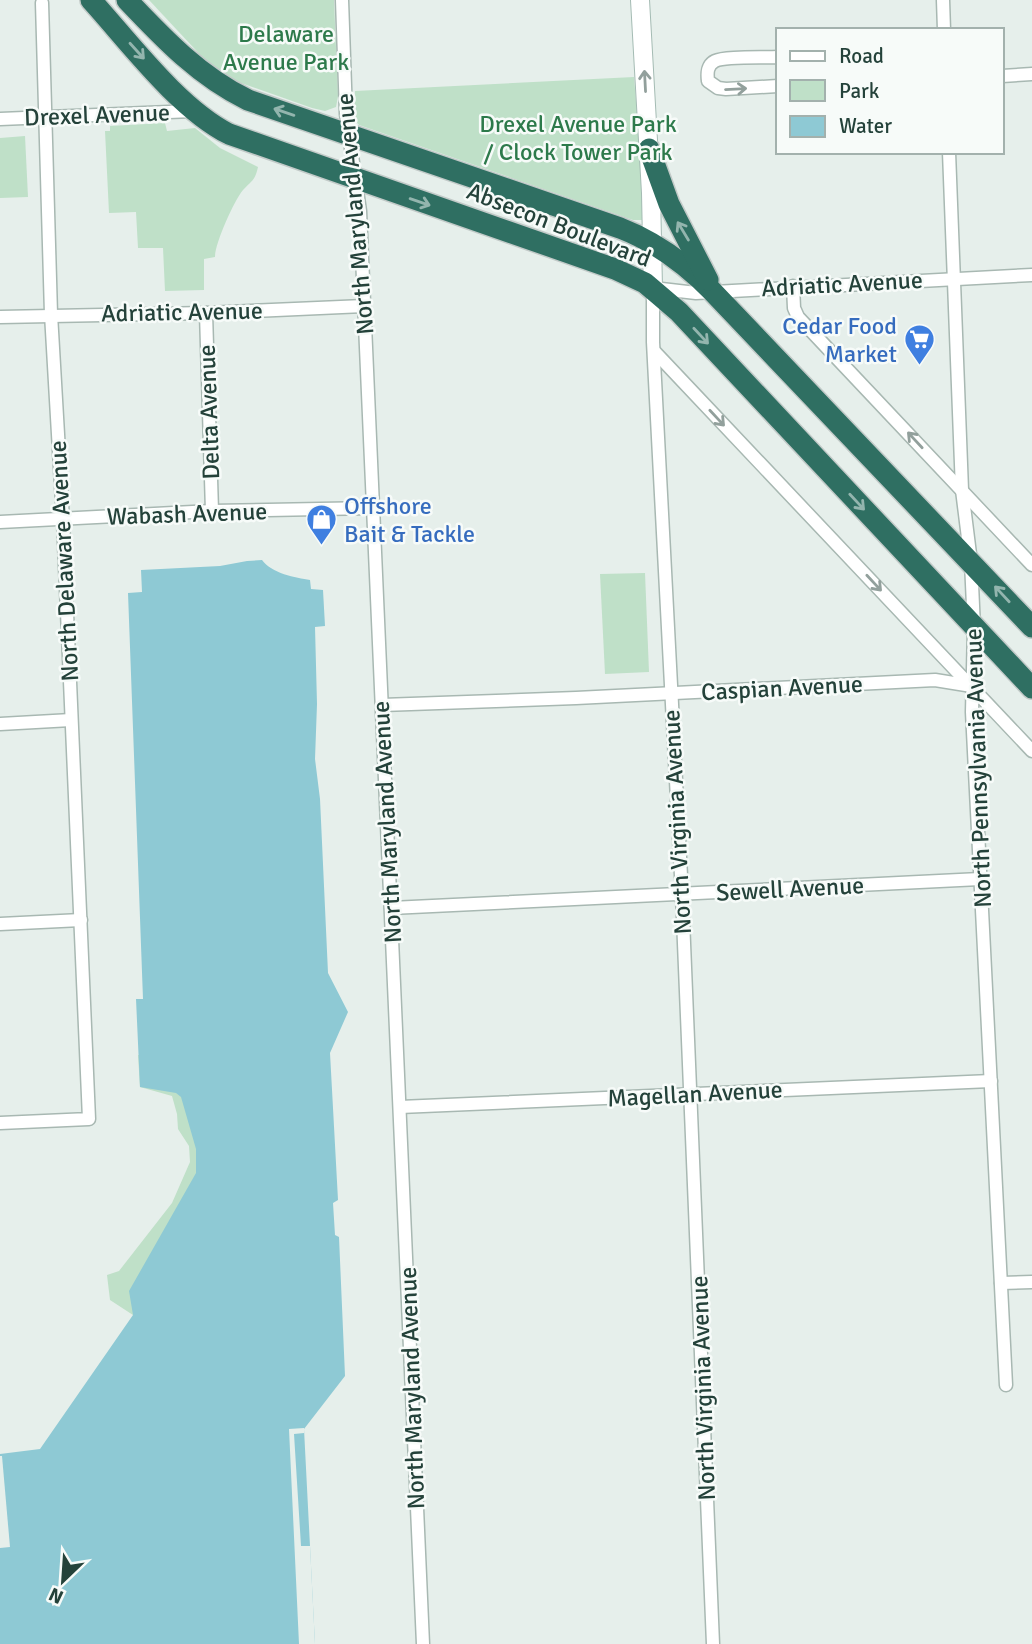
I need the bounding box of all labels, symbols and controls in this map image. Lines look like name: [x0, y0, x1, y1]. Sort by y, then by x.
park label: Delaware Avenue Park: [223, 19, 349, 77]
legend: [776, 28, 1004, 154]
one-way arrow: [128, 42, 145, 59]
text: Road: [839, 43, 884, 69]
one-way arrow: [638, 70, 651, 93]
text: Park: [839, 78, 880, 104]
one-way arrow: [724, 82, 747, 95]
street label: North Maryland Avenue: [329, 92, 381, 336]
street label: Drexel Avenue: [24, 97, 170, 133]
one-way arrow: [273, 105, 295, 117]
park label: Drexel Avenue Park / Clock Tower Park: [479, 109, 677, 167]
text: Water: [839, 113, 892, 139]
street label: Absecon Boulevard: [463, 176, 655, 274]
one-way arrow: [409, 197, 431, 209]
one-way arrow: [675, 221, 689, 241]
street label: Adriatic Avenue: [760, 265, 924, 303]
street label: Adriatic Avenue: [101, 296, 263, 328]
place label: Cedar Food Market: [782, 311, 897, 369]
supermarket icon: Cedar Food Market: [903, 323, 937, 367]
one-way arrow: [693, 327, 710, 344]
street label: Delta Avenue: [192, 344, 226, 480]
one-way arrow: [709, 409, 726, 426]
one-way arrow: [906, 432, 923, 449]
street label: North Delaware Avenue: [43, 440, 85, 682]
place label: Offshore Bait & Tackle: [344, 491, 475, 549]
one-way arrow: [848, 493, 865, 510]
street label: Wabash Avenue: [106, 496, 268, 532]
shop icon: Offshore Bait & Tackle: [304, 503, 338, 547]
one-way arrow: [865, 574, 882, 591]
one-way arrow: [993, 586, 1010, 603]
street label: North Pennsylvania Avenue: [958, 628, 998, 908]
street label: Caspian Avenue: [700, 669, 864, 707]
street label: North Maryland Avenue: [366, 700, 408, 944]
street label: North Virginia Avenue: [656, 709, 698, 935]
street label: Sewell Avenue: [715, 870, 865, 908]
street label: Magellan Avenue: [607, 1074, 783, 1114]
street label: North Maryland Avenue: [393, 1266, 431, 1510]
street label: North Virginia Avenue: [684, 1275, 722, 1501]
north arrow: [28, 1546, 98, 1616]
text: N: [45, 1582, 67, 1609]

